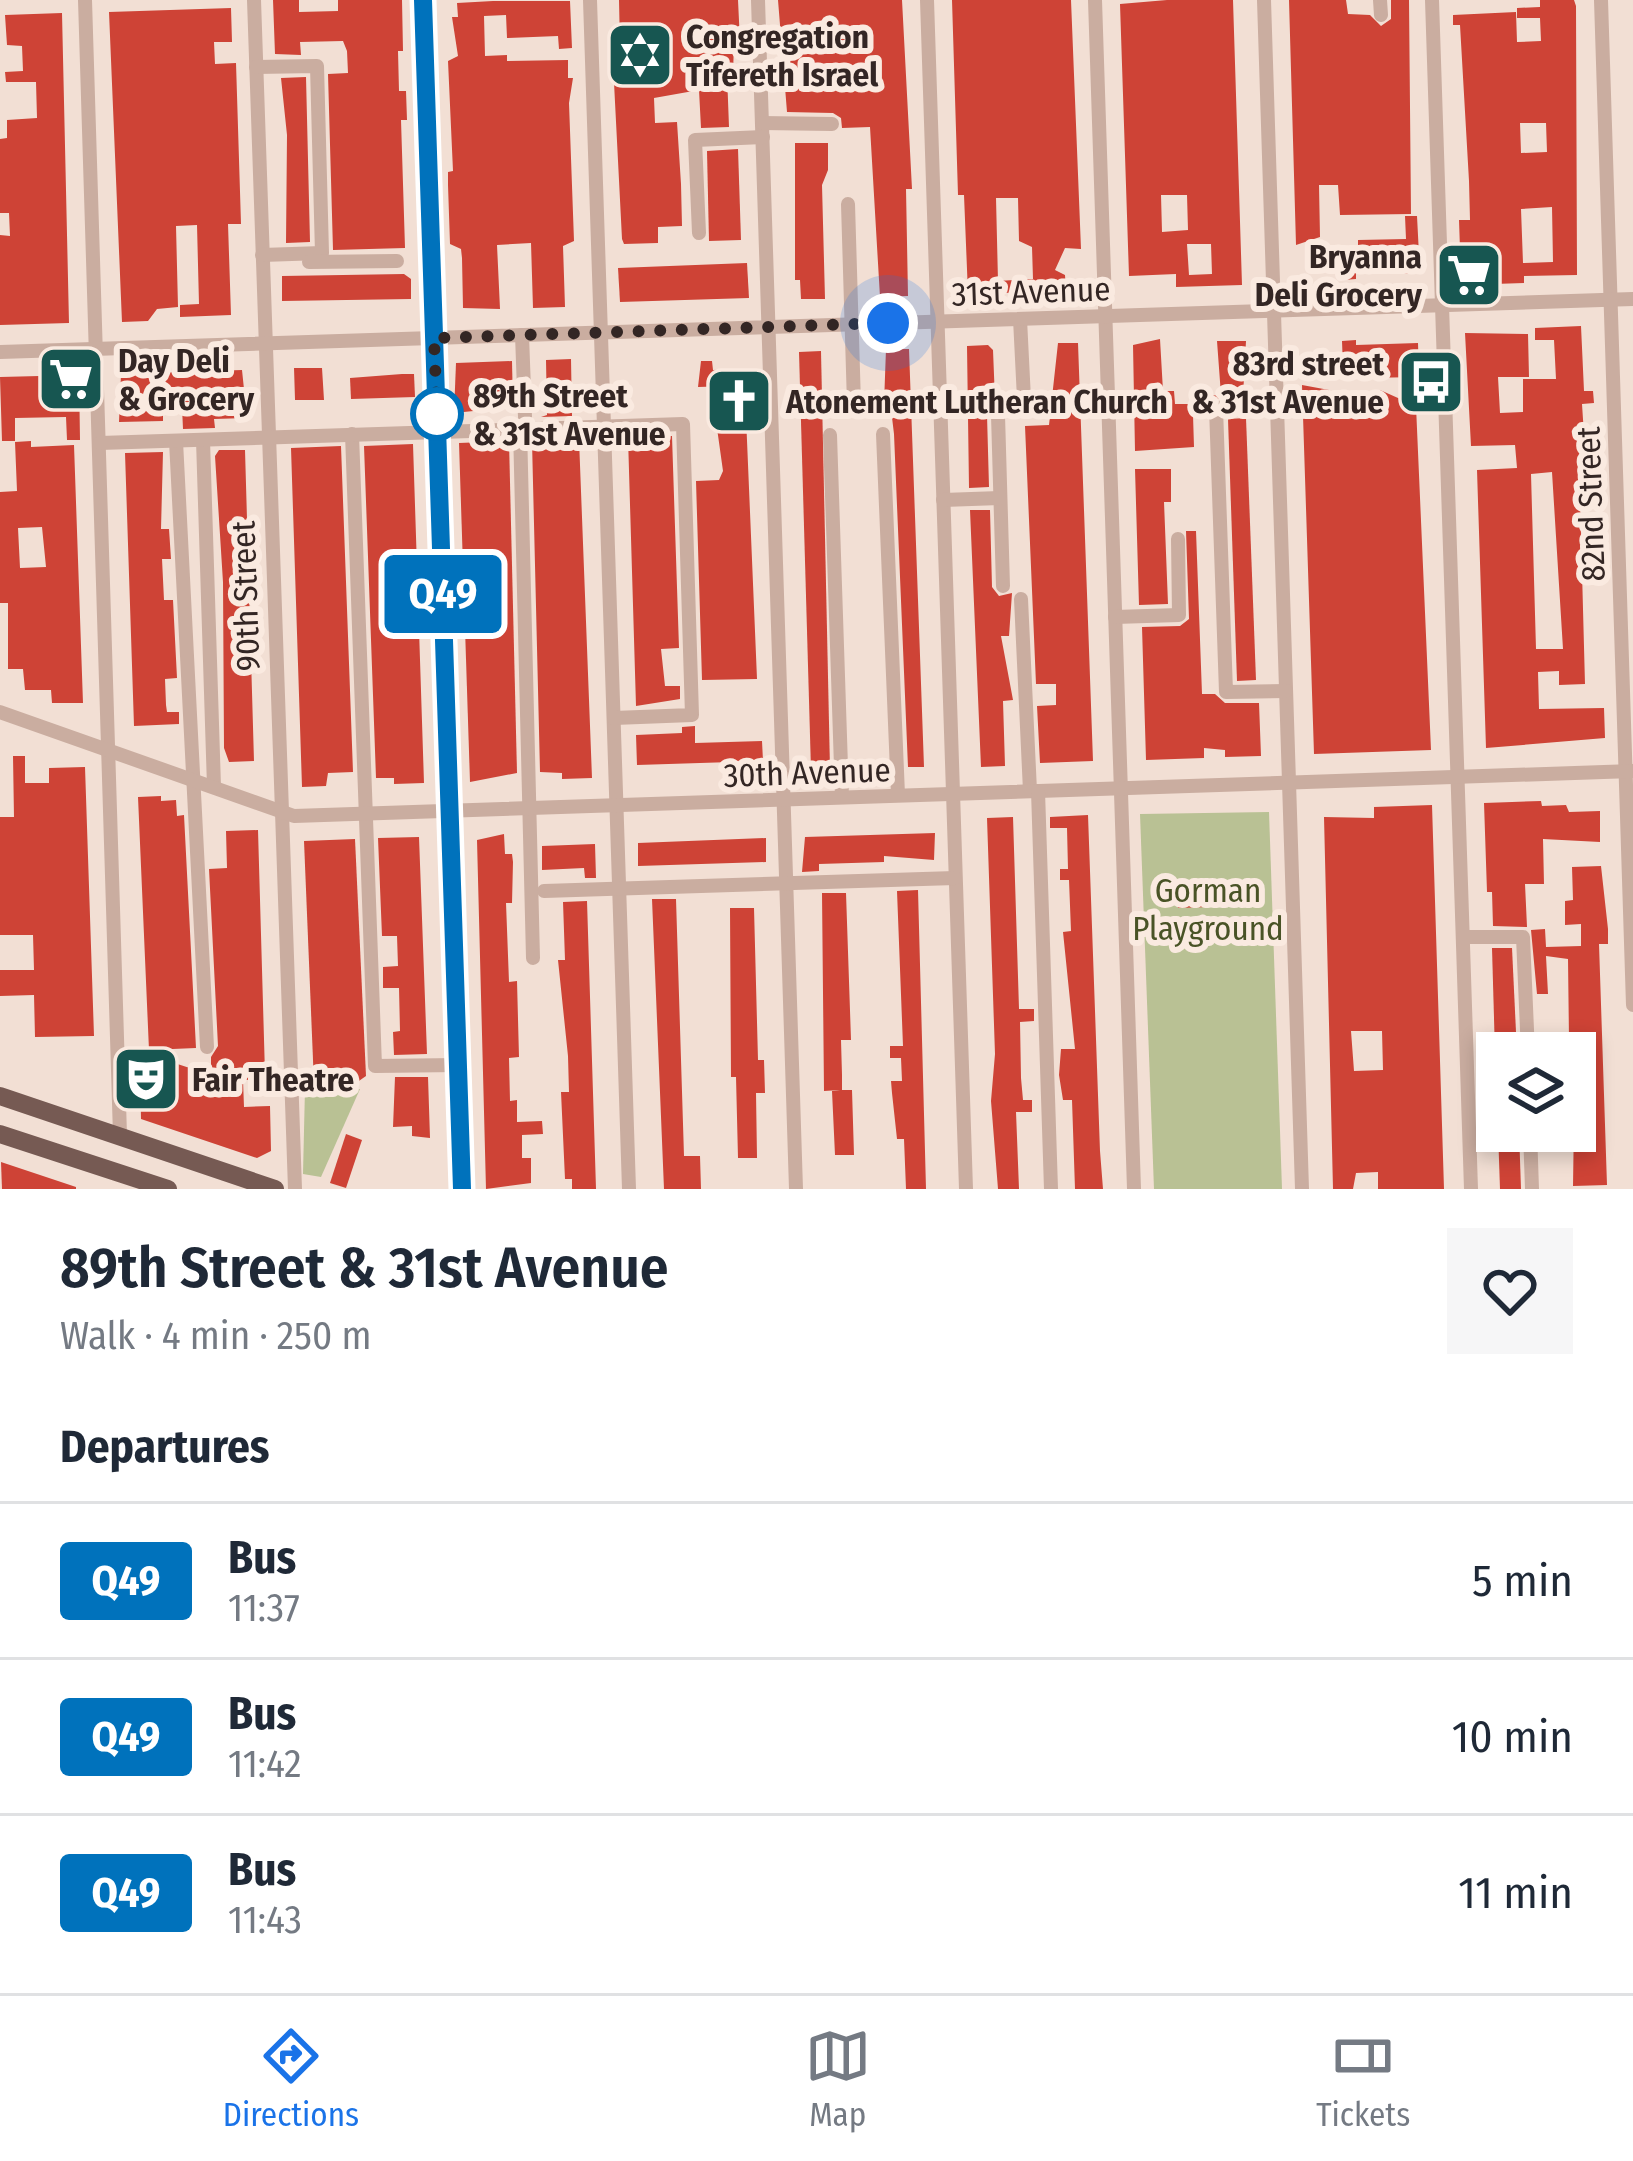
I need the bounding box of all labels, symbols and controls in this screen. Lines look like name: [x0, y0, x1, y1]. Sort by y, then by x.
place label: Congregation Tifereth Israel: [686, 17, 879, 95]
synagogue icon: Congregation Tifereth Israel: [605, 20, 675, 90]
place label: Bryanna Deli Grocery: [1255, 237, 1422, 315]
supermarket icon: Bryanna Deli Grocery: [1434, 240, 1504, 310]
street label: 31st Avenue: [951, 269, 1111, 315]
your location: [858, 293, 918, 353]
place label: Day Deli & Grocery: [118, 341, 254, 419]
supermarket icon: Day Deli & Grocery: [36, 344, 106, 414]
place label: 83rd street & 31st Avenue: [1191, 344, 1384, 422]
bus stop icon: 83rd street & 31st Avenue: [1396, 347, 1466, 417]
church icon: Atonement Lutheran Church: [704, 366, 774, 436]
place label: 89th Street & 31st Avenue: [473, 376, 666, 454]
place label: Atonement Lutheran Church: [785, 382, 1168, 422]
marker: 89th Street & 31st Avenue: [412, 389, 462, 439]
street label: 82nd Street: [1568, 426, 1614, 582]
street label: 90th Street: [223, 520, 269, 672]
line badge: Q49: [374, 555, 512, 633]
text: Q49: [408, 569, 478, 619]
street label: 30th Avenue: [723, 750, 891, 796]
park label: Gorman Playground: [1132, 871, 1284, 949]
map controls: [1476, 1032, 1596, 1152]
button: layers: [1476, 1032, 1596, 1152]
theatre icon: Fair Theatre: [111, 1044, 181, 1114]
place label: Fair Theatre: [192, 1060, 354, 1100]
button: heart: [1447, 1228, 1573, 1354]
text: 89th Street & 31st Avenue: [60, 1234, 669, 1302]
text: Walk · 4 min · 250 m: [60, 1313, 371, 1359]
text: Departures: [60, 1420, 269, 1474]
text: Bus: [228, 1531, 296, 1585]
text: 5 min: [1472, 1554, 1573, 1608]
text: Q49: [91, 1556, 161, 1606]
text: 11:37: [228, 1585, 300, 1631]
text: Bus: [228, 1687, 296, 1741]
text: 10 min: [1452, 1710, 1573, 1764]
text: Q49: [91, 1712, 161, 1762]
text: 11:42: [228, 1741, 302, 1787]
text: Bus: [228, 1843, 296, 1897]
text: 11 min: [1458, 1866, 1573, 1920]
text: Q49: [91, 1868, 161, 1918]
text: 11:43: [228, 1897, 302, 1943]
tab: Directions: [223, 2023, 359, 2135]
tab: Map: [805, 2023, 871, 2135]
tab: Tickets: [1316, 2023, 1410, 2135]

